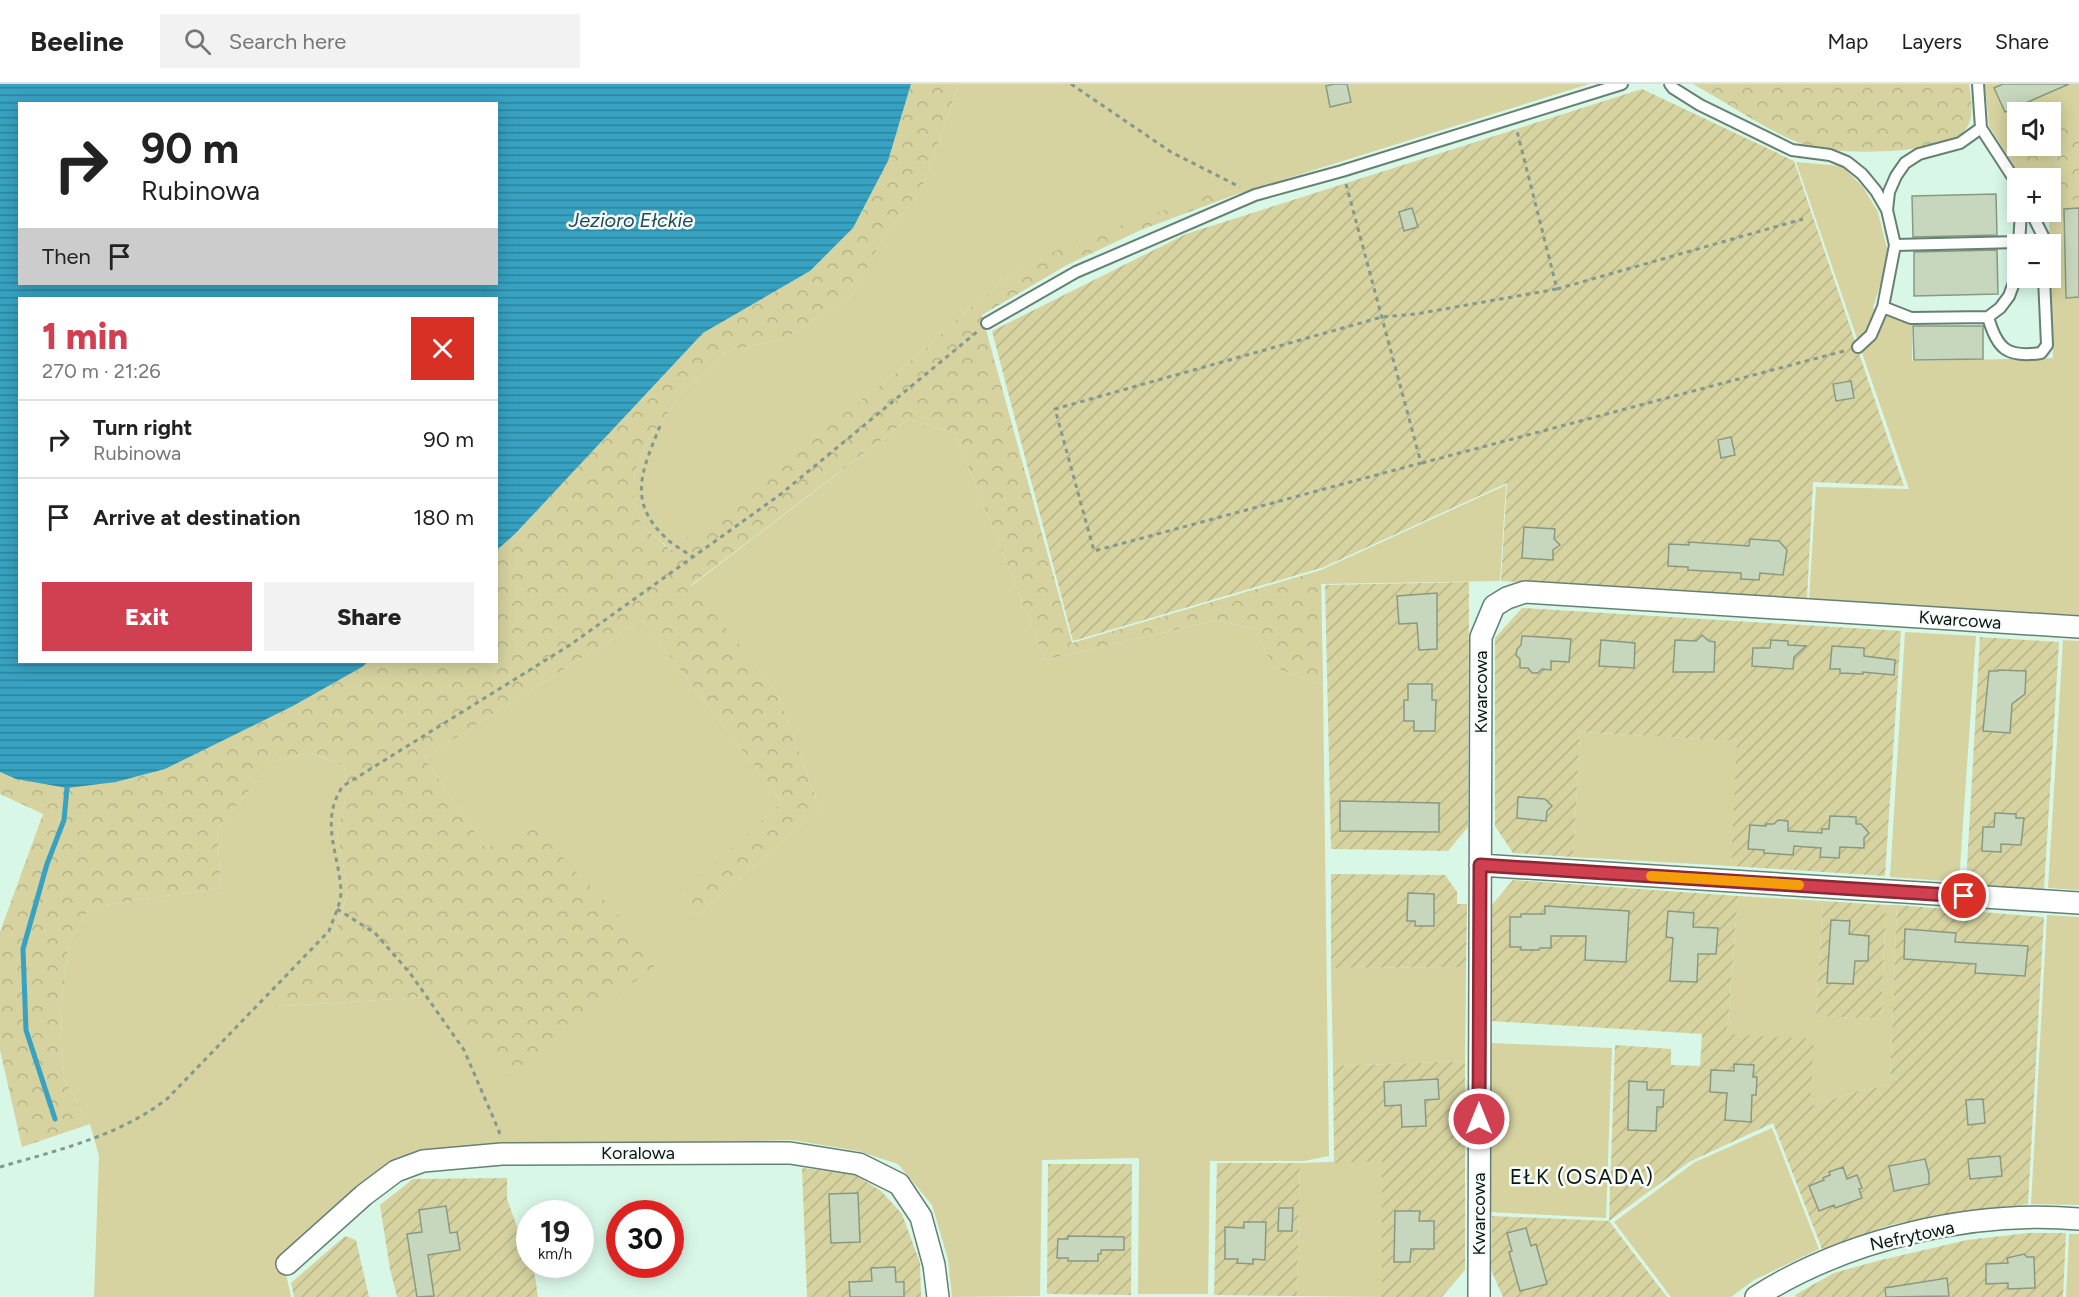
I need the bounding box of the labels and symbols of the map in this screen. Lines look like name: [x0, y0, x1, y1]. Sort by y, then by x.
water label: Jezioro Ełckie: [568, 208, 693, 232]
street label: Kwarcowa: [1918, 606, 2002, 634]
street label: Kwarcowa: [1470, 650, 1492, 734]
pin: [1938, 870, 1989, 921]
position arrow: [1447, 1087, 1511, 1151]
street label: Koralowa: [601, 1142, 675, 1164]
district label: EŁK (OSADA): [1510, 1164, 1654, 1189]
street label: Kwarcowa: [1468, 1172, 1490, 1256]
speed limit sign: 30: [606, 1200, 684, 1278]
street label: Nefrytowa: [1868, 1216, 1956, 1256]

